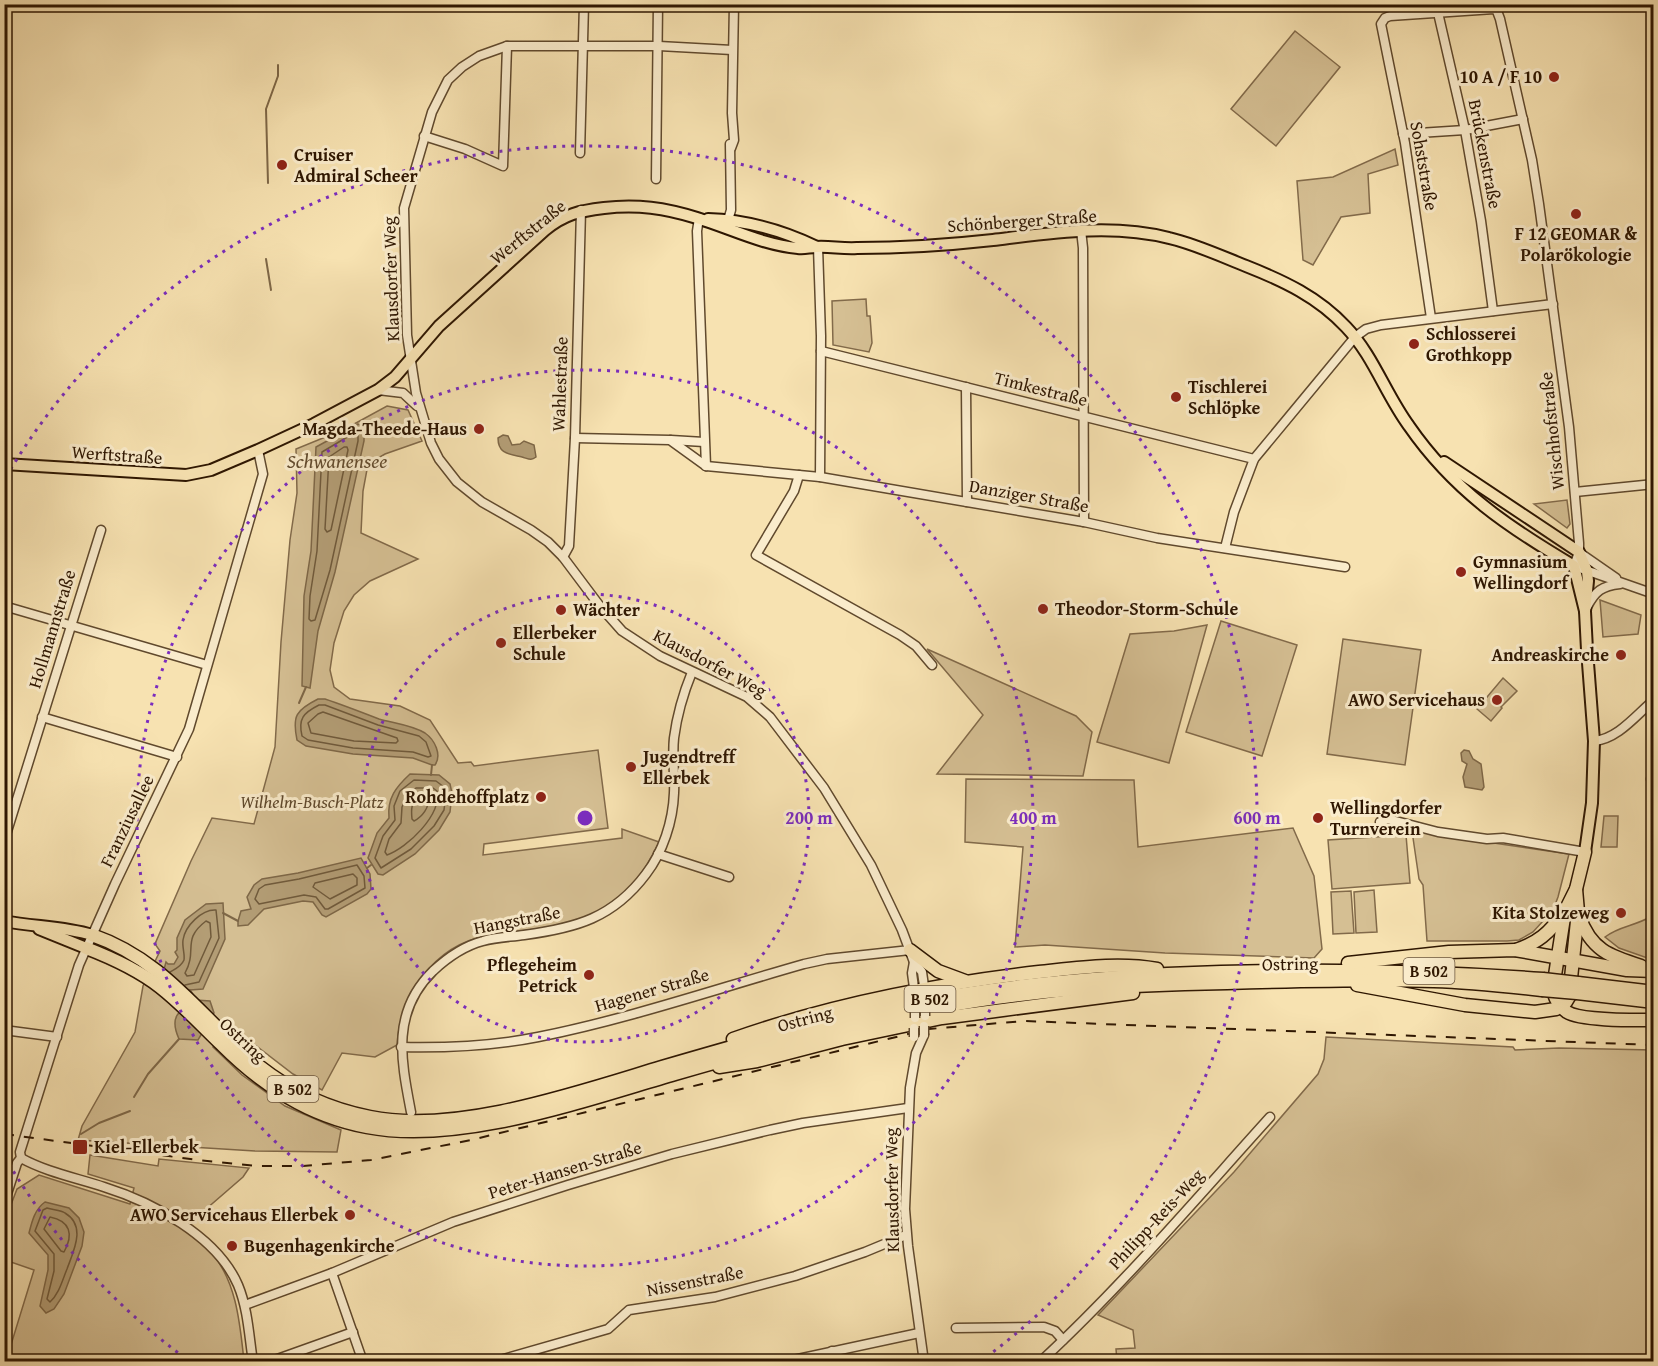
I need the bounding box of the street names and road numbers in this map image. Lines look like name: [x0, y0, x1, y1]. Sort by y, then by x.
street label: Brückenstraße: [1462, 97, 1509, 211]
street label: Sohststraße: [1403, 119, 1446, 212]
street label: Werftstraße: [484, 193, 571, 271]
street label: Schönberger Straße: [946, 202, 1098, 239]
street label: Klausdorfer Weg: [375, 216, 406, 342]
street label: Wahlestraße: [544, 336, 575, 432]
street label: Timkestraße: [992, 364, 1091, 413]
street label: Wischhofstraße: [1532, 371, 1571, 491]
street label: Werftstraße: [71, 438, 163, 471]
street label: Danziger Straße: [967, 472, 1091, 519]
street label: Hollmannstraße: [21, 566, 82, 692]
street label: Klausdorfer Weg: [649, 621, 772, 704]
street label: Franziusallee: [93, 770, 161, 872]
street label: Hangstraße: [471, 898, 563, 941]
street label: Ostring: [1262, 950, 1318, 977]
road number: B 502: [1404, 958, 1454, 984]
street label: Hagener Straße: [592, 960, 712, 1019]
road number: B 502: [904, 986, 956, 1012]
street label: Ostring: [774, 998, 835, 1039]
street label: Ostring: [214, 1011, 273, 1069]
road number: B 502: [268, 1076, 318, 1102]
street label: Klausdorfer Weg: [877, 1127, 906, 1253]
street label: Peter-Hansen-Straße: [485, 1133, 645, 1206]
street label: Philipp-Reis-Weg: [1102, 1162, 1210, 1275]
street label: Nissenstraße: [644, 1258, 746, 1303]

